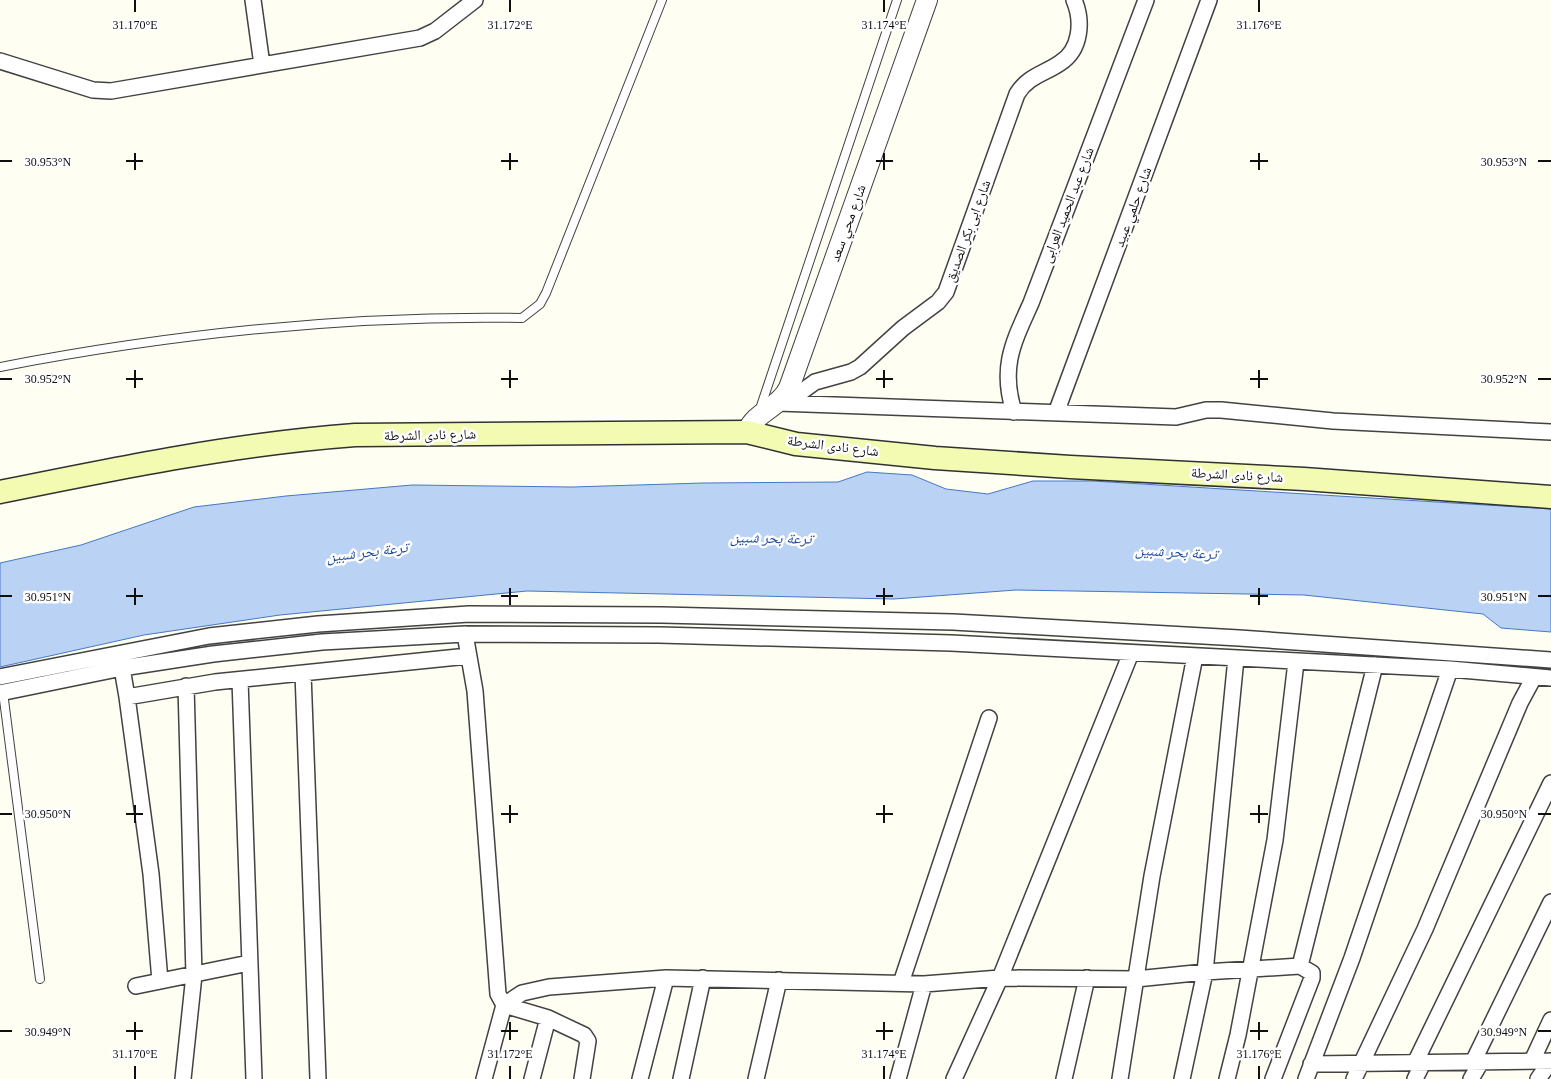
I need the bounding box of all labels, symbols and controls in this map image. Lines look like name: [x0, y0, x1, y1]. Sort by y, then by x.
text: 31.170°E: [112, 18, 158, 32]
text: 31.172°E: [487, 18, 533, 32]
text: 31.174°E: [861, 18, 907, 32]
text: 31.176°E: [1236, 18, 1282, 32]
street label: شارع عبد الحميد العرابى: [1039, 145, 1099, 266]
text: 30.953°N: [25, 155, 72, 169]
text: 30.953°N: [1481, 155, 1528, 169]
street label: شارع حلمي عبيد: [1112, 165, 1158, 250]
street label: شارع ابى بكر الصديق: [943, 178, 995, 285]
street label: شارع محي سعد: [827, 183, 872, 265]
text: 30.952°N: [25, 372, 72, 386]
text: 30.952°N: [1481, 372, 1528, 386]
street label: شارع نادى الشرطة: [384, 427, 476, 445]
street label: شارع نادى الشرطة: [786, 433, 880, 461]
street label: شارع نادى الشرطة: [1190, 465, 1283, 487]
water label: ترعة بحر شبين: [730, 529, 816, 548]
water label: ترعة بحر شبين: [325, 539, 412, 566]
water label: ترعة بحر شبين: [1135, 542, 1221, 563]
text: 30.951°N: [25, 590, 72, 604]
text: 30.951°N: [1481, 590, 1528, 604]
text: 30.950°N: [25, 807, 72, 821]
text: 30.950°N: [1481, 807, 1528, 821]
text: 30.949°N: [25, 1025, 72, 1039]
text: 30.949°N: [1481, 1025, 1528, 1039]
text: 31.170°E: [112, 1047, 158, 1061]
text: 31.172°E: [487, 1047, 533, 1061]
text: 31.174°E: [861, 1047, 907, 1061]
text: 31.176°E: [1236, 1047, 1282, 1061]

